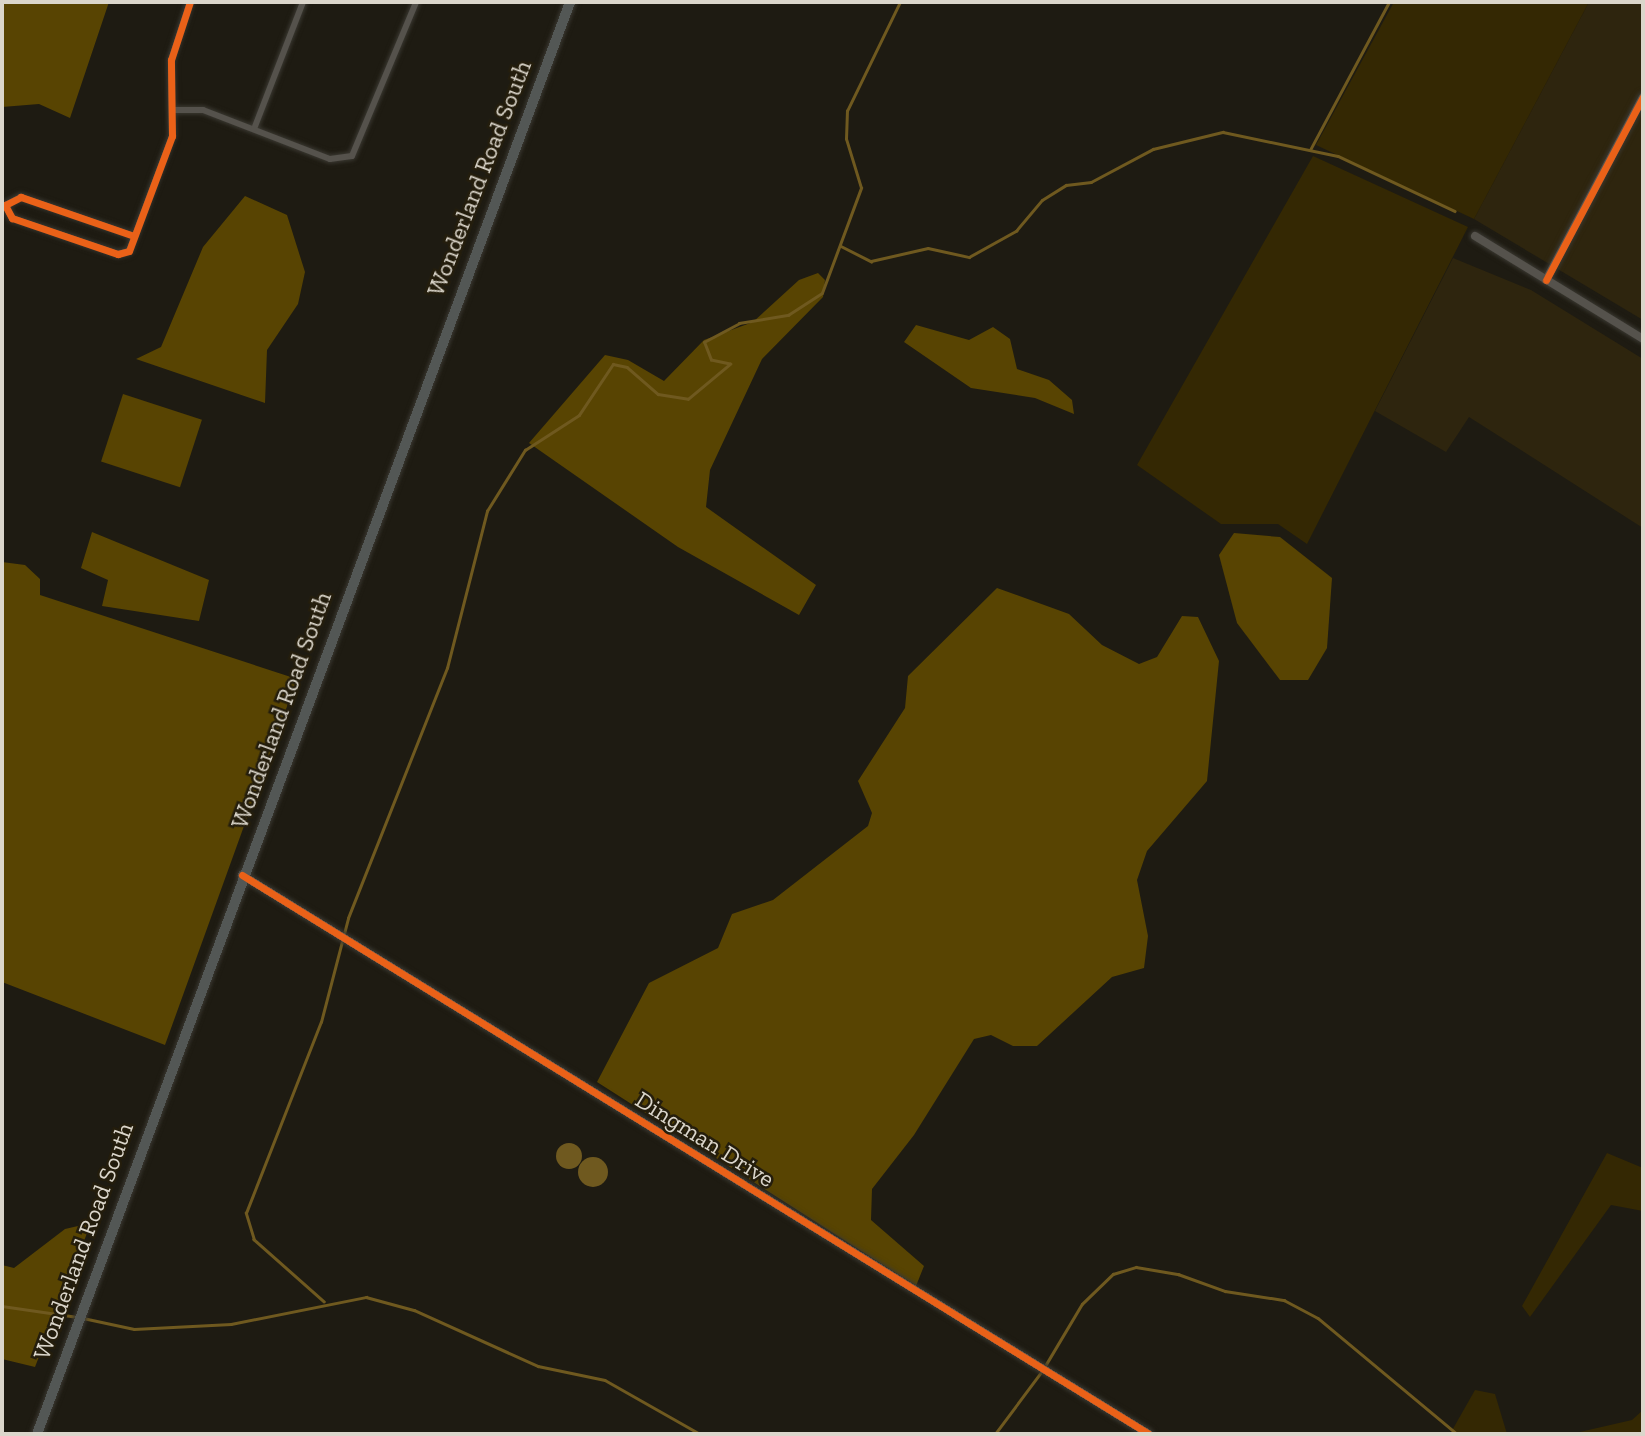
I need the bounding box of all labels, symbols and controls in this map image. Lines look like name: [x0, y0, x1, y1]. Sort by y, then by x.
street label: Wonderland Road South: [421, 56, 537, 300]
street label: Wonderland Road South: [225, 588, 337, 832]
street label: Dingman Drive: [630, 1085, 780, 1193]
street label: Wonderland Road South: [27, 1119, 139, 1363]

